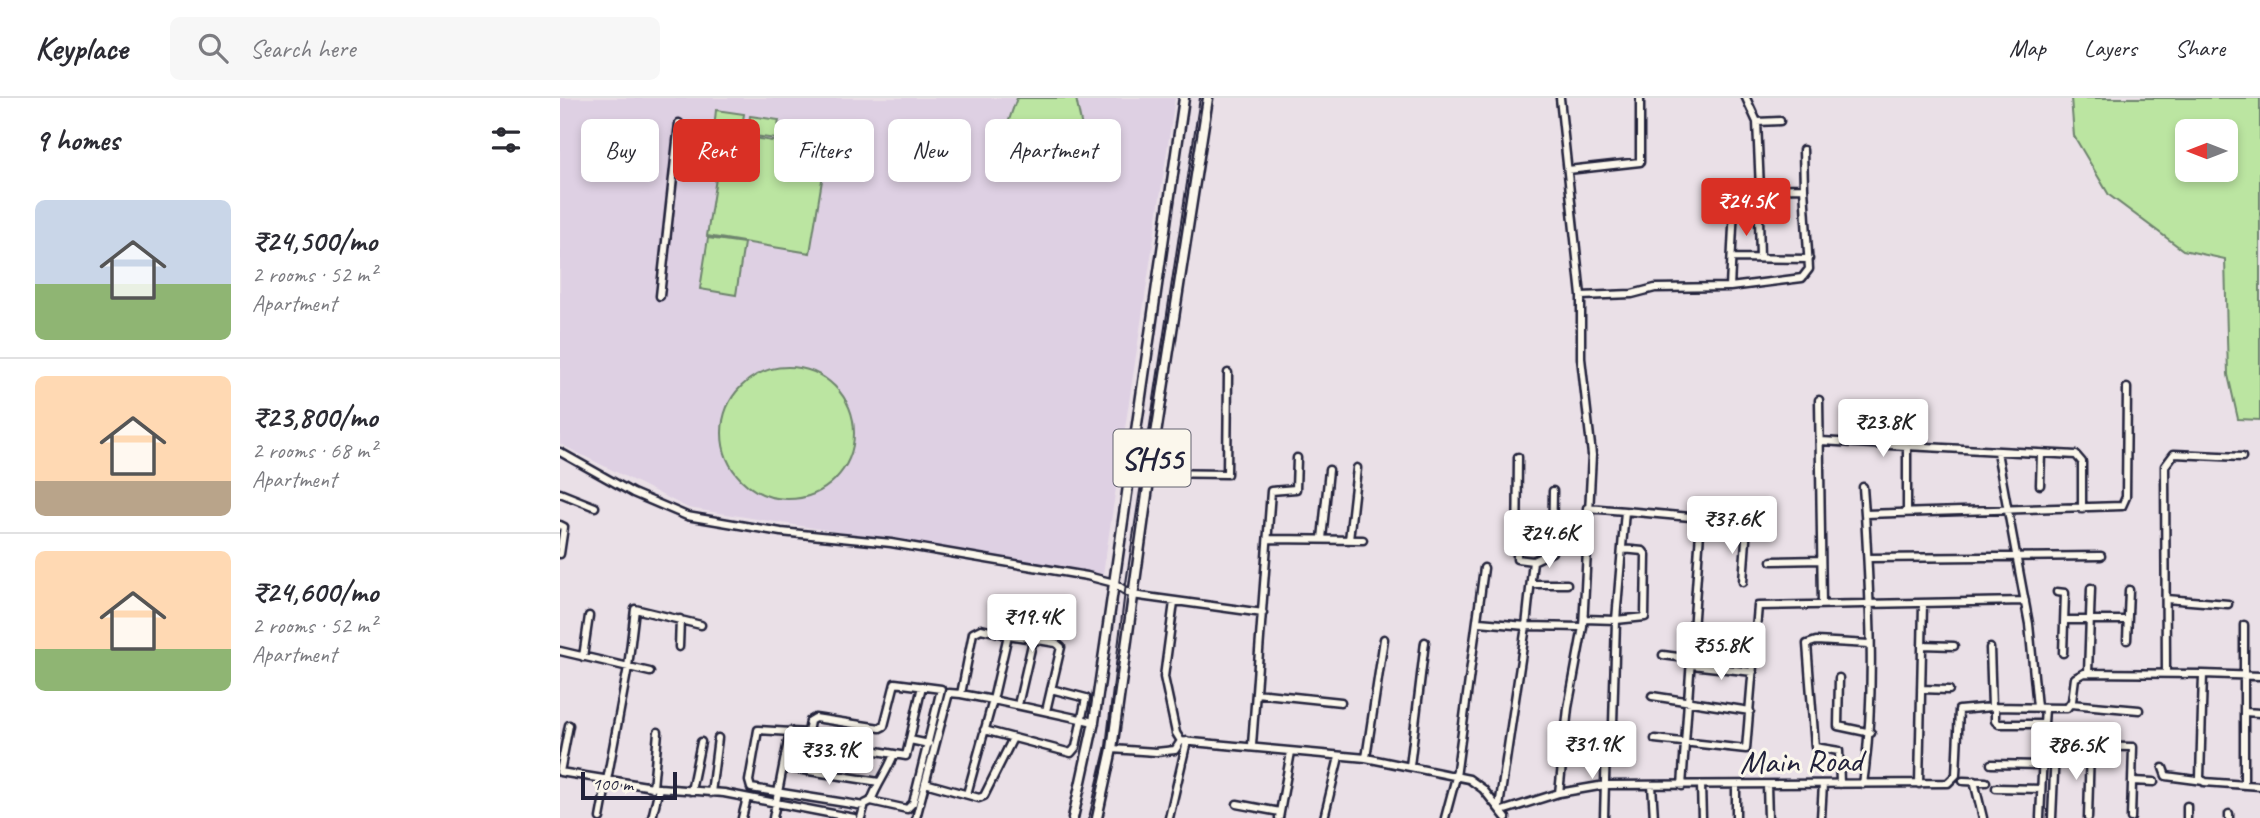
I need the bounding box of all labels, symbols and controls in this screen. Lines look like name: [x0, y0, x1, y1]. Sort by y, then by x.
search box: [170, 17, 660, 80]
text: Keyplace: [35, 27, 128, 69]
icon: search: [194, 29, 232, 67]
text: Search here: [250, 32, 356, 65]
text: Map: [2009, 33, 2046, 63]
text: Layers: [2084, 33, 2137, 63]
text: Share: [2175, 33, 2225, 63]
chip: Buy: [581, 119, 659, 182]
chip: Rent: [673, 119, 760, 182]
chip: Filters: [774, 119, 874, 182]
chip: New: [888, 119, 971, 182]
chip: Apartment: [985, 119, 1121, 182]
north arrow: [2175, 119, 2238, 182]
map controls: [2175, 119, 2238, 182]
text: 9 homes: [35, 121, 119, 159]
icon: filters: [487, 121, 525, 159]
pin: ₹24.5K: [1689, 178, 1803, 238]
text: ₹24.5K: [1717, 186, 1775, 215]
text: ₹24,500/mo: [252, 222, 377, 260]
icon: home: [91, 228, 175, 312]
text: 2 rooms · 52 m²: [252, 260, 376, 289]
text: Apartment: [252, 289, 337, 318]
text: ₹23,800/mo: [252, 398, 377, 436]
pin: ₹23.8K: [1826, 400, 1940, 459]
icon: home: [91, 404, 175, 488]
text: ₹23.8K: [1854, 407, 1912, 436]
road number: SH55: [1114, 430, 1190, 486]
text: 2 rooms · 68 m²: [252, 436, 376, 465]
text: Apartment: [252, 465, 337, 494]
pin: ₹37.6K: [1675, 496, 1789, 556]
text: ₹37.6K: [1703, 504, 1761, 533]
pin: ₹24.6K: [1492, 510, 1606, 570]
text: ₹24.6K: [1520, 518, 1578, 547]
text: ₹24,600/mo: [252, 573, 378, 611]
icon: home: [91, 579, 175, 663]
pin: ₹19.4K: [975, 594, 1089, 654]
text: ₹19.4K: [1003, 602, 1061, 631]
text: 2 rooms · 52 m²: [252, 611, 376, 640]
pin: ₹55.8K: [1664, 622, 1778, 682]
text: ₹55.8K: [1693, 630, 1749, 659]
text: Apartment: [252, 640, 337, 669]
pin: ₹31.9K: [1535, 722, 1649, 781]
pin: ₹86.5K: [2019, 722, 2133, 782]
pin: ₹33.9K: [772, 728, 886, 787]
text: ₹31.9K: [1563, 729, 1621, 758]
text: ₹86.5K: [2047, 730, 2105, 759]
text: ₹33.9K: [800, 735, 858, 764]
street label: Main Road: [1739, 739, 1868, 783]
scale bar: [581, 769, 677, 801]
text: 100 m: [592, 772, 633, 796]

